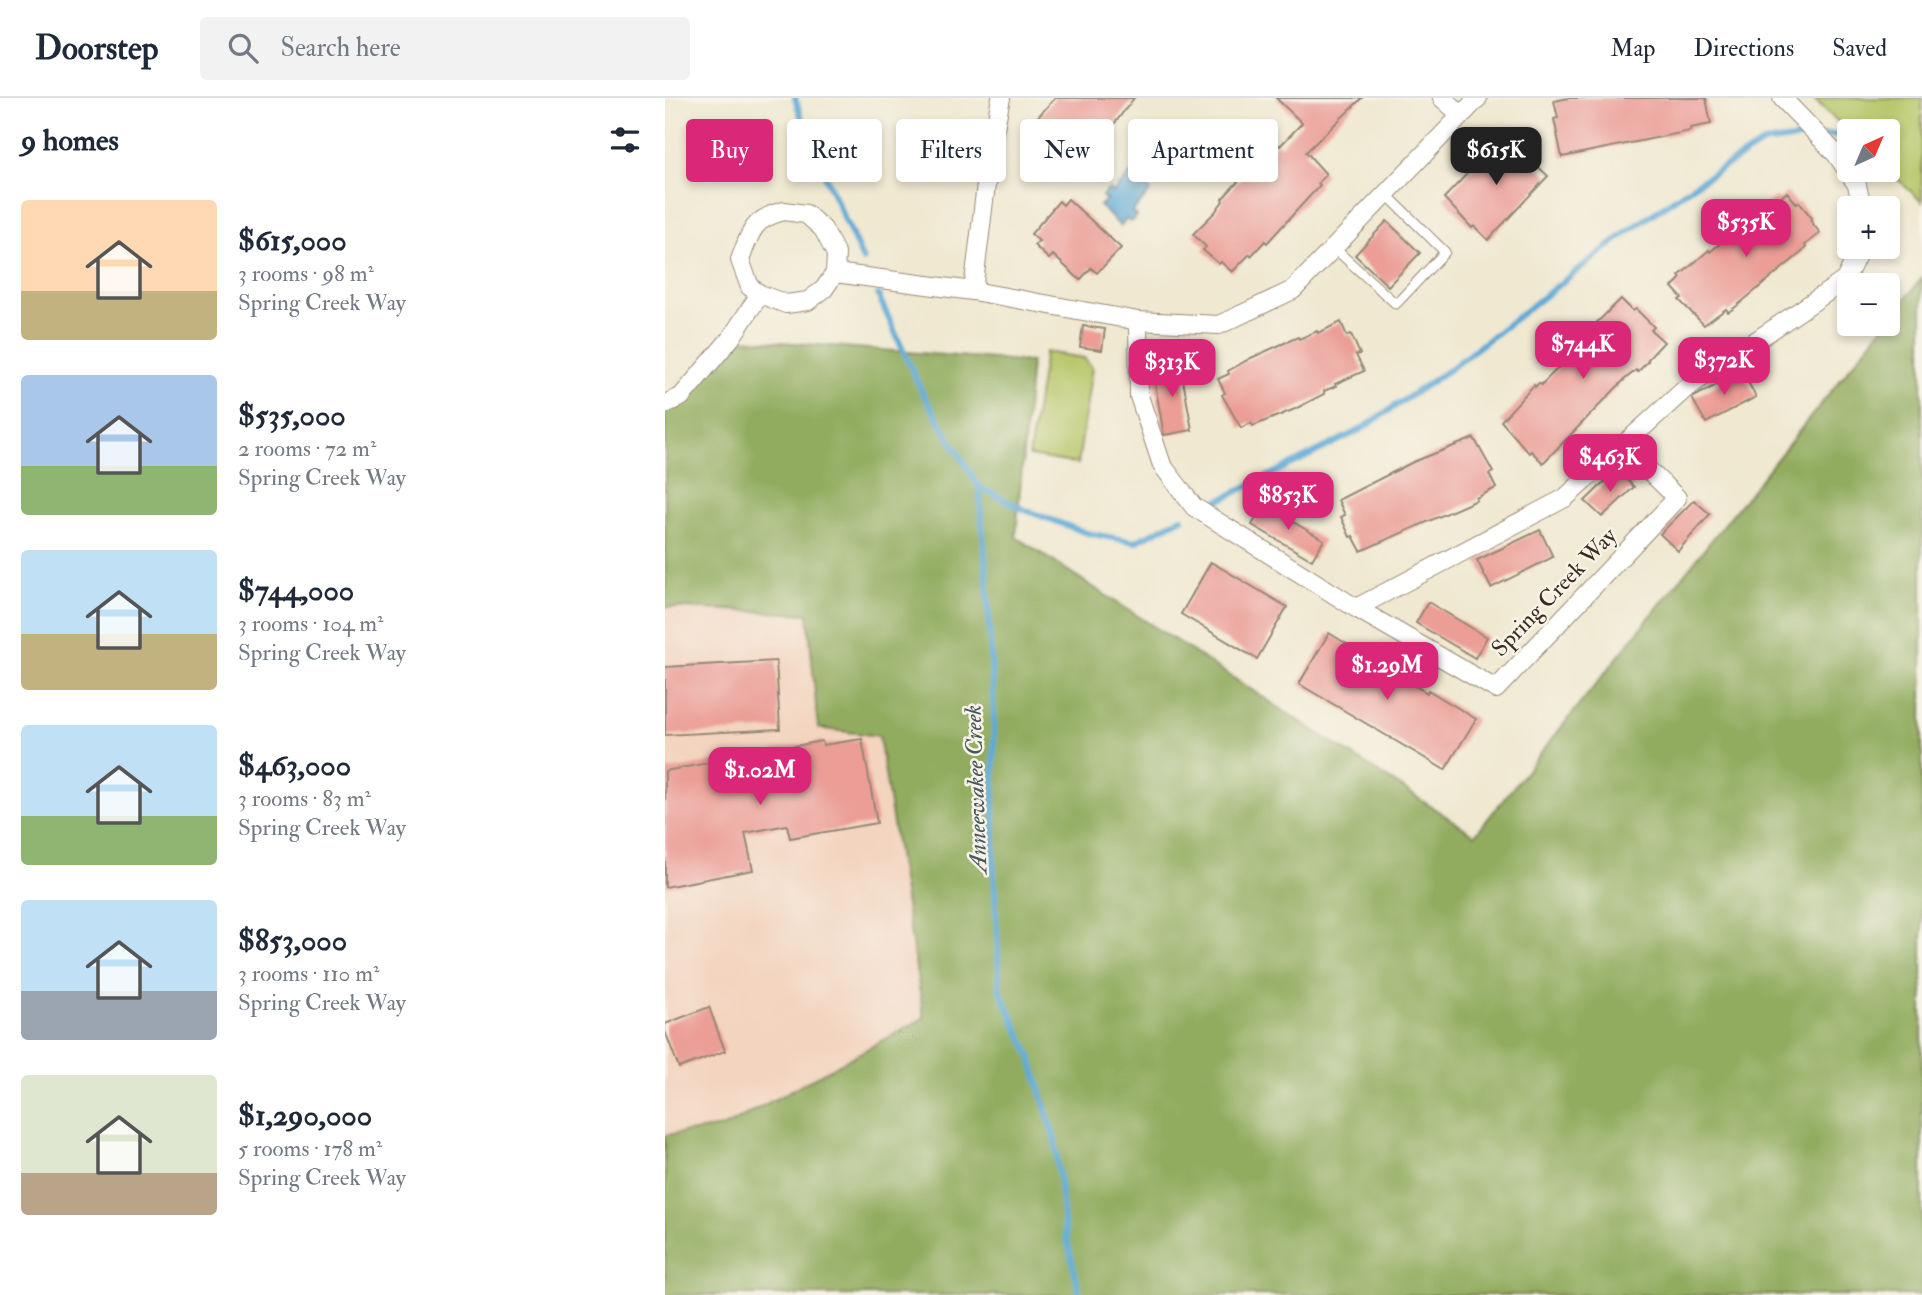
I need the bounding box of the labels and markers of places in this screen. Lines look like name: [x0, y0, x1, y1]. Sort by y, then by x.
pin: $615K: [1447, 127, 1545, 187]
pin: $535K: [1697, 200, 1795, 259]
pin: $744K: [1534, 322, 1632, 381]
pin: $372K: [1675, 338, 1773, 397]
pin: $313K: [1123, 340, 1221, 399]
pin: $463K: [1561, 434, 1659, 494]
pin: $853K: [1239, 472, 1337, 532]
pin: $1.29M: [1330, 642, 1444, 702]
pin: $1.02M: [703, 748, 817, 807]

